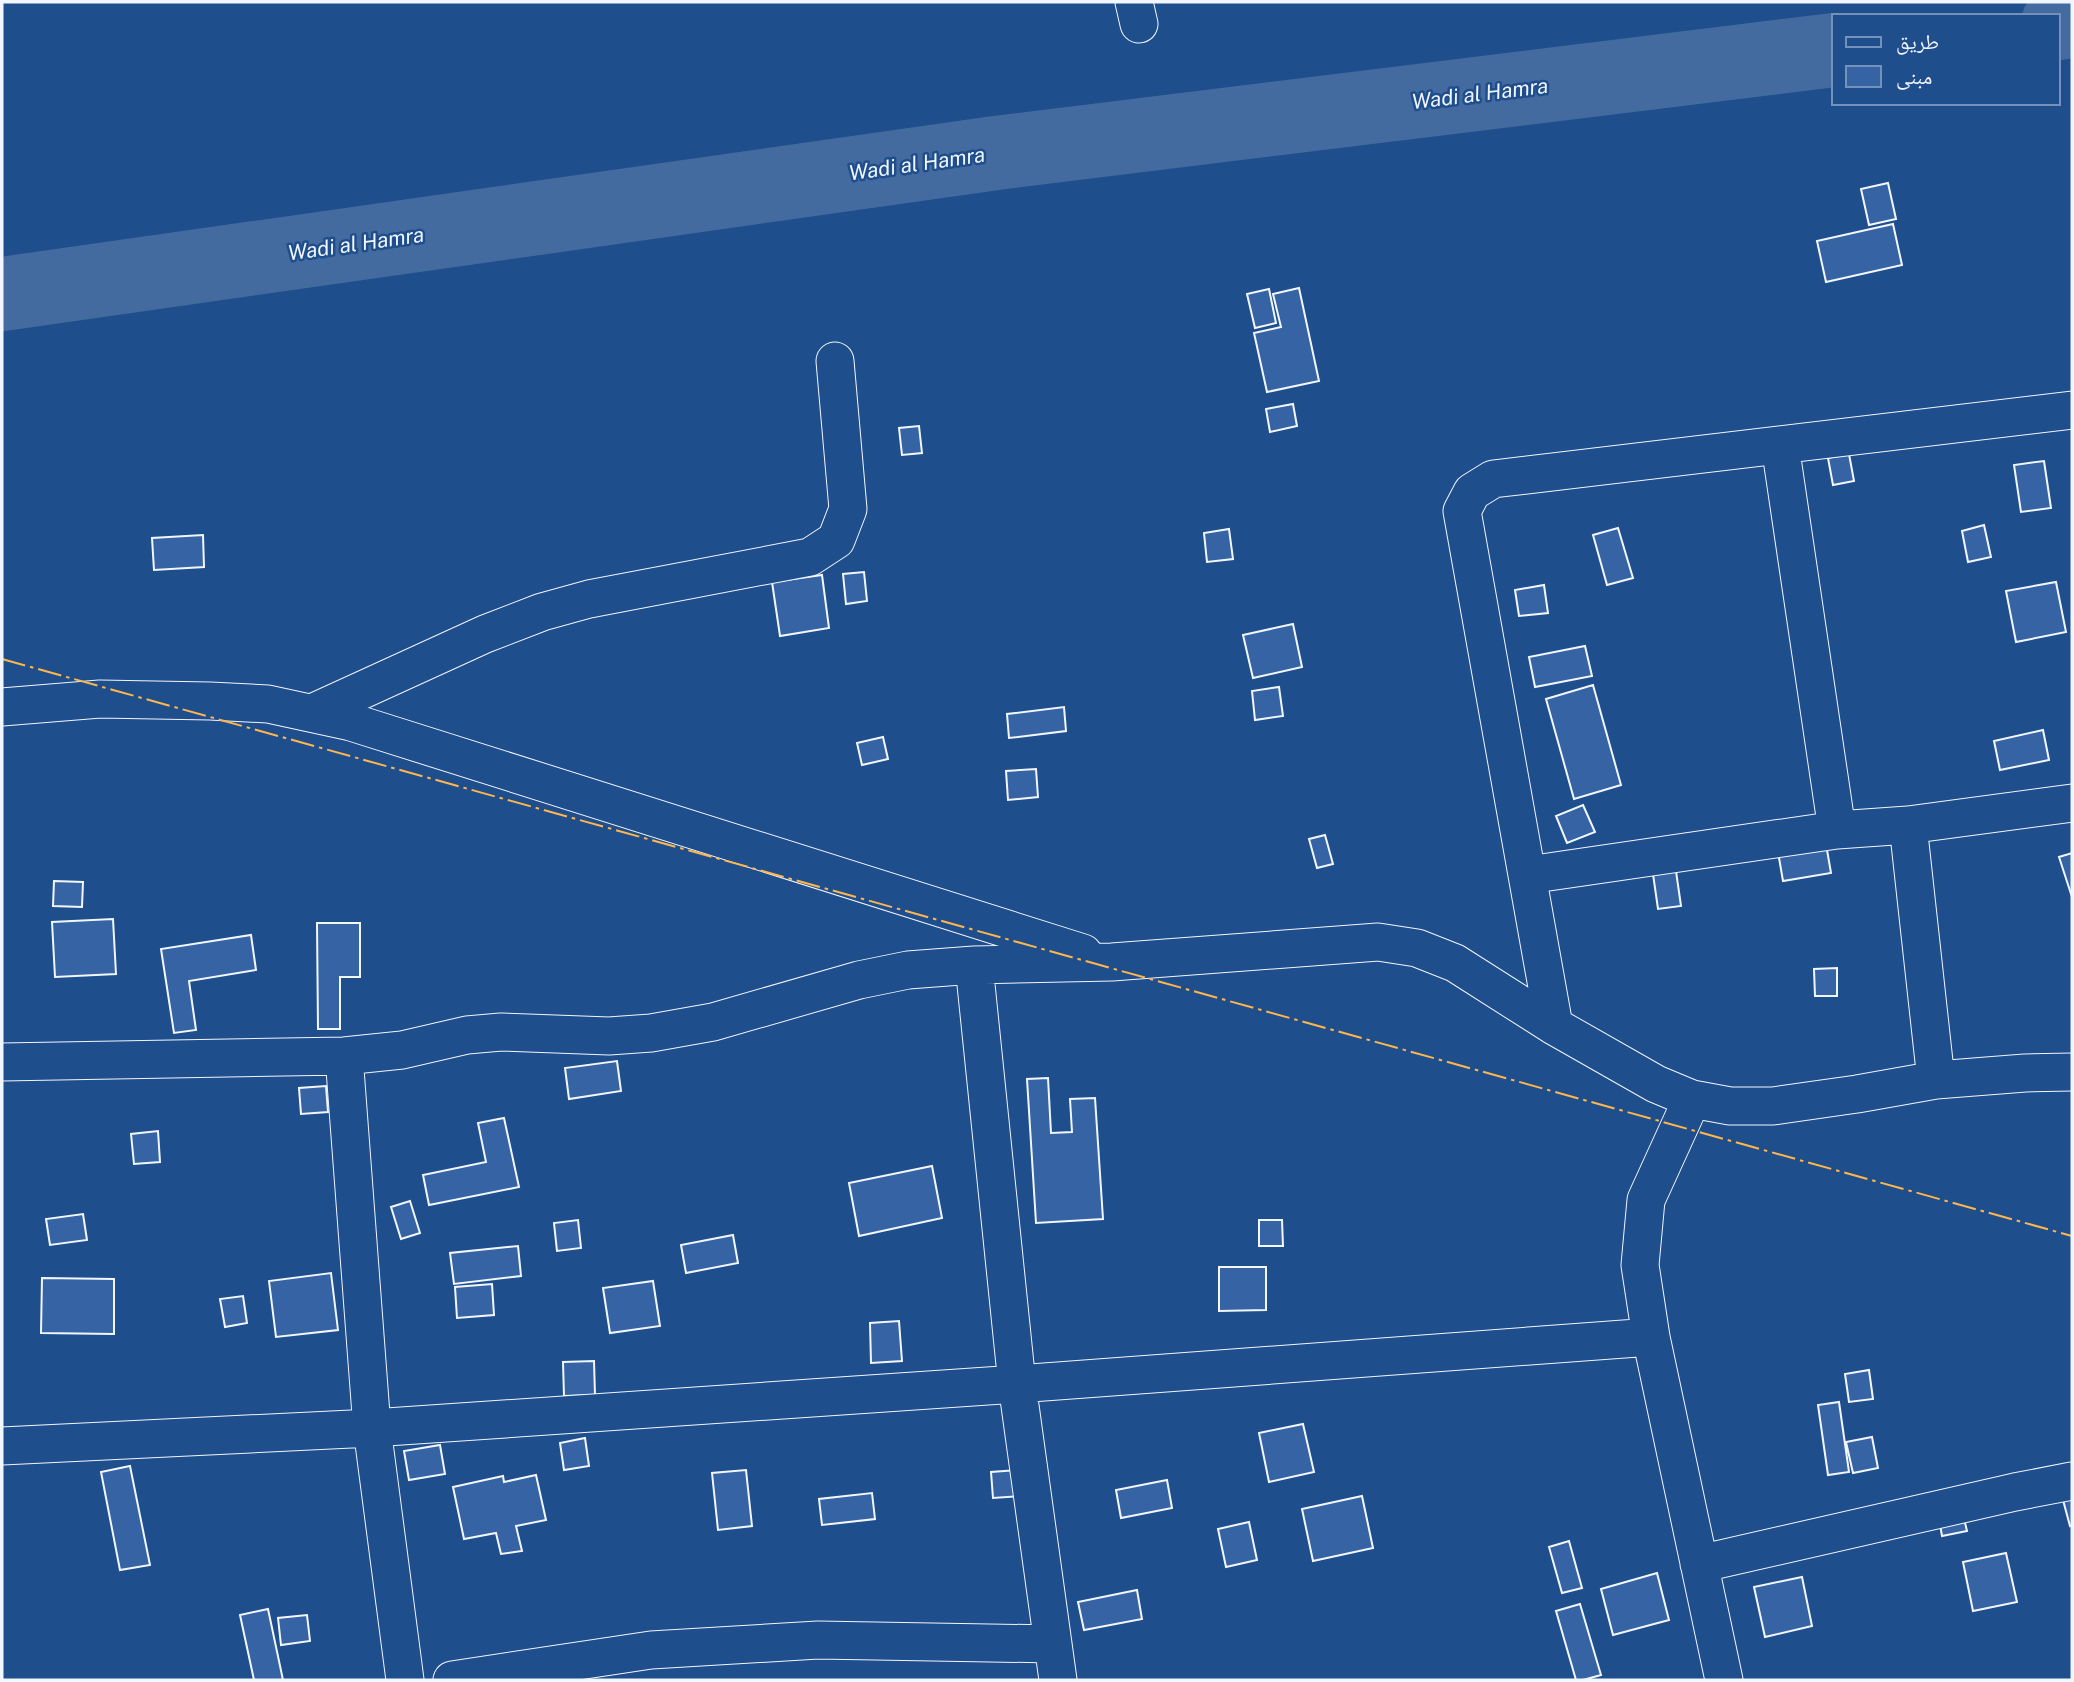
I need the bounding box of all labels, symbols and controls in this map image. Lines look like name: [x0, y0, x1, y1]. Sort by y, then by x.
legend: [1832, 14, 2060, 105]
text: طريق: [1896, 29, 1939, 55]
text: مبنى: [1896, 64, 1932, 90]
water label: Wadi al Hamra: [1410, 73, 1550, 114]
water label: Wadi al Hamra: [847, 142, 987, 185]
water label: Wadi al Hamra: [286, 222, 426, 265]

